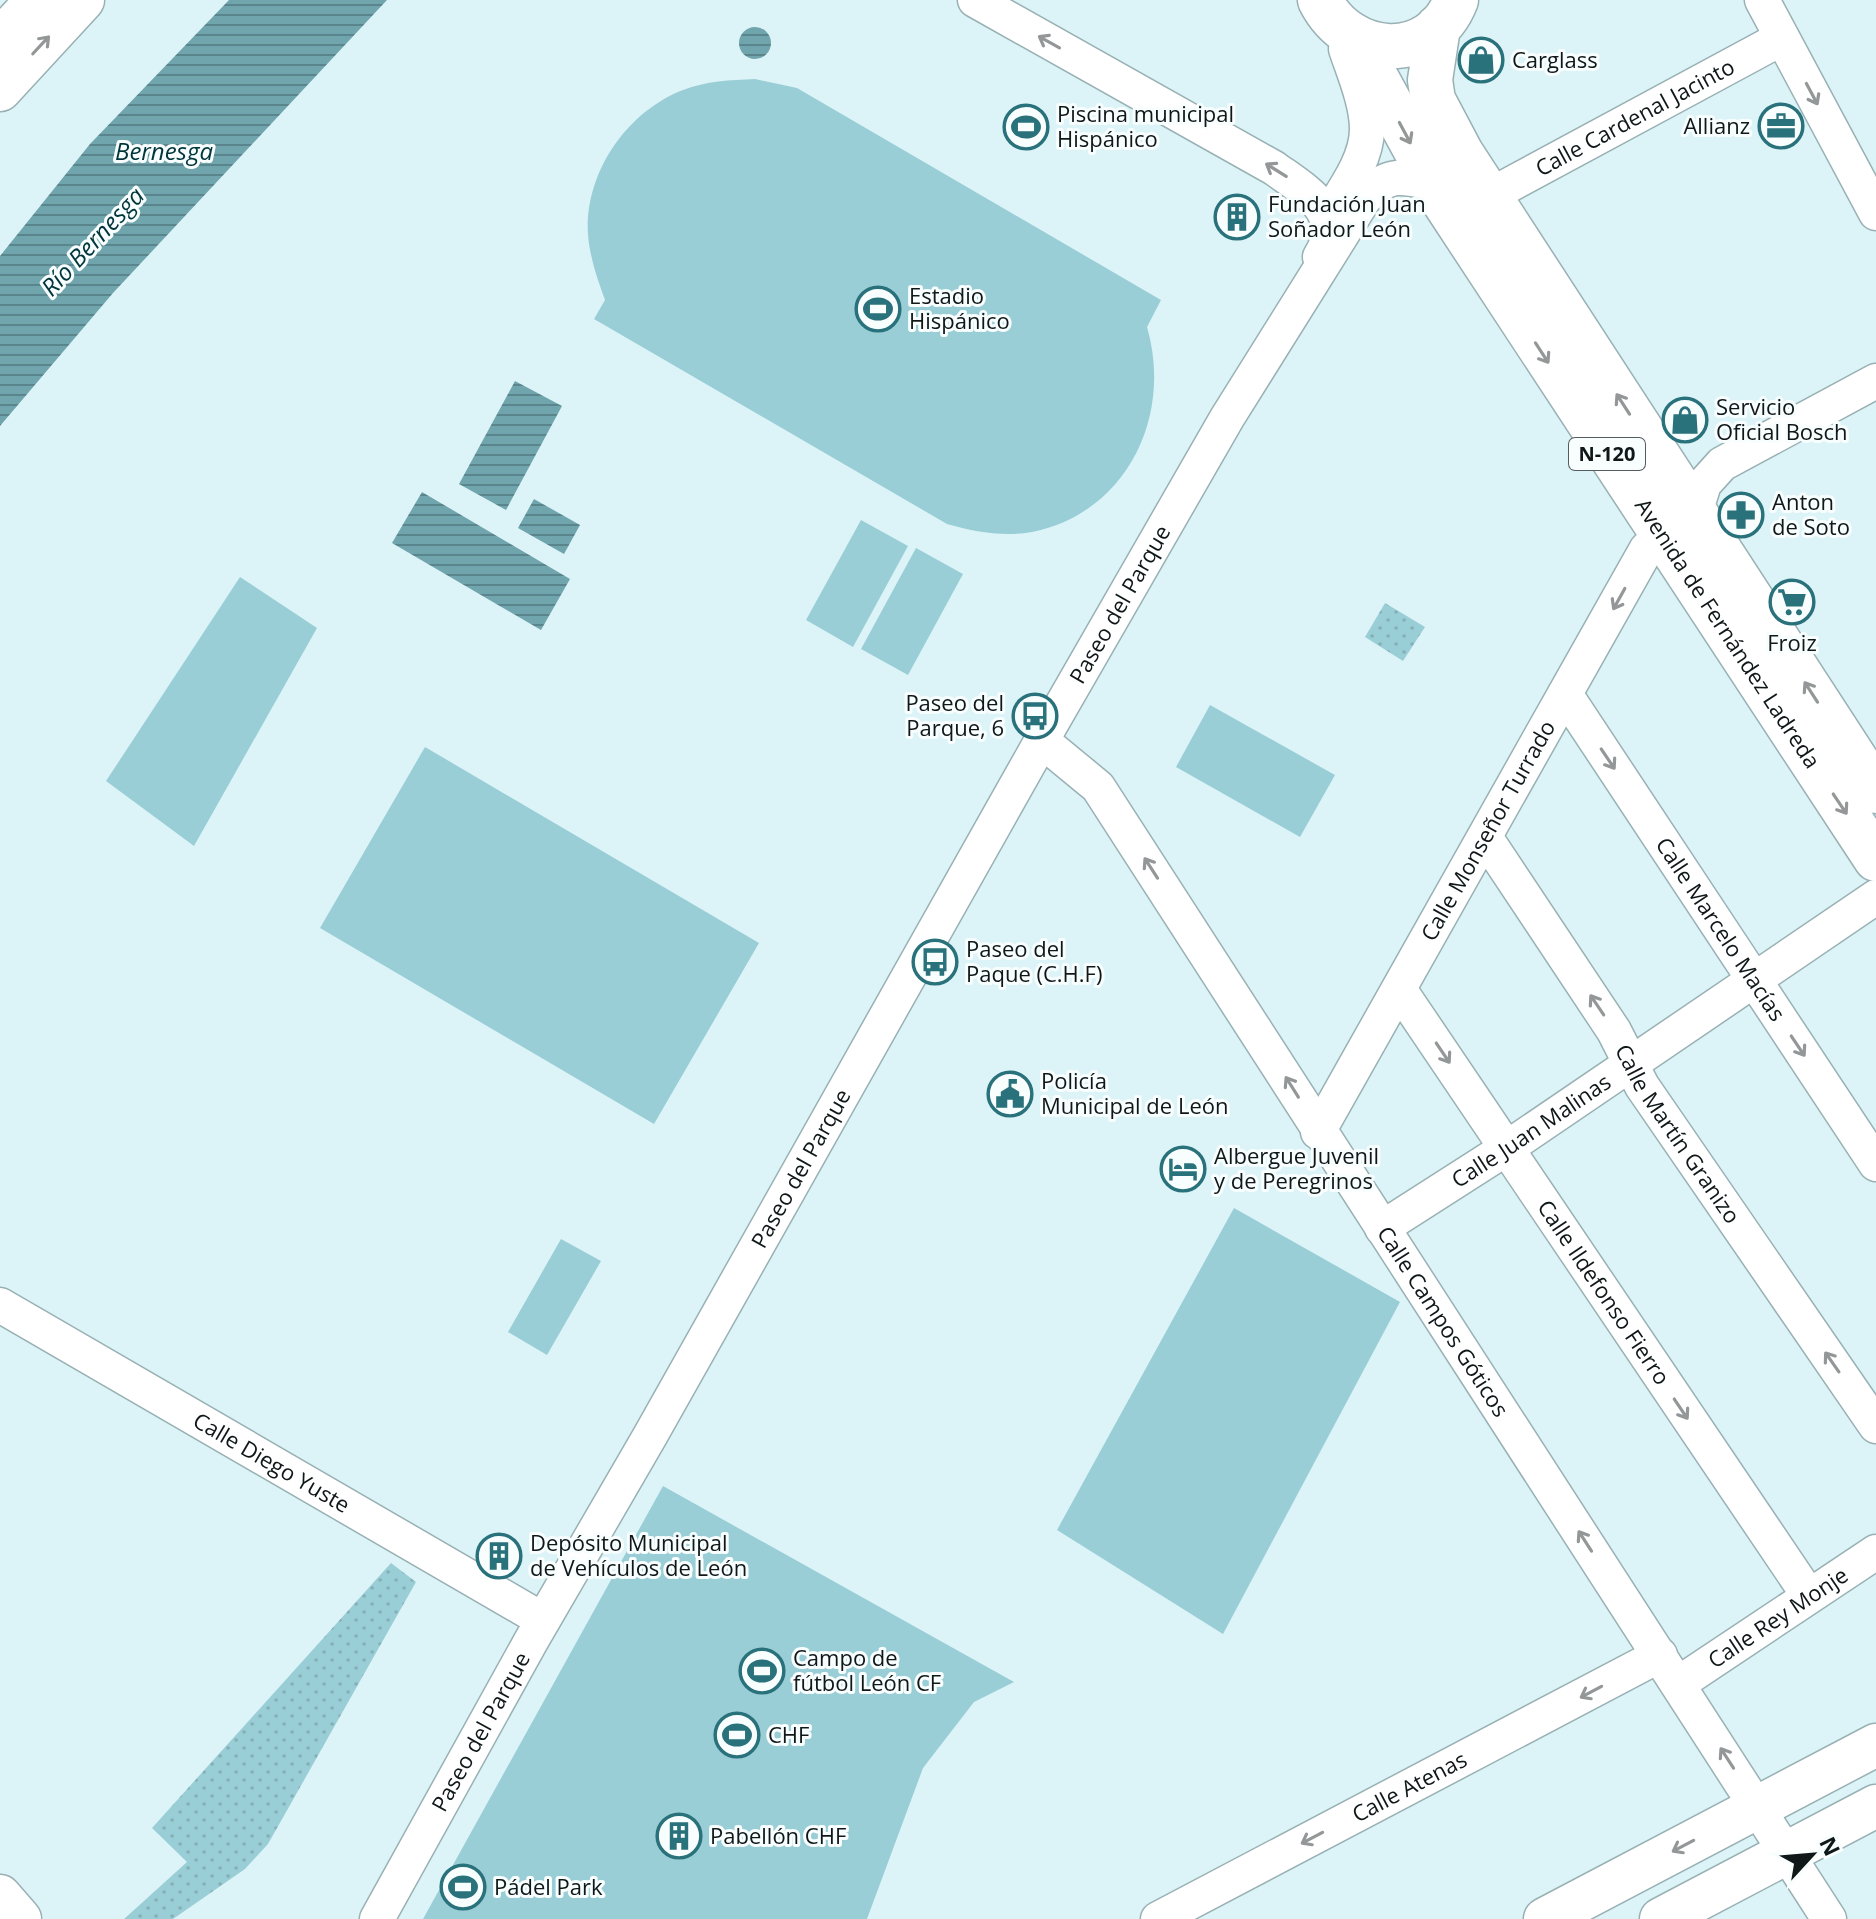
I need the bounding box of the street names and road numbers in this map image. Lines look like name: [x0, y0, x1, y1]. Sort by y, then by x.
street label: Calle Cardenal Jacinto: [1530, 51, 1739, 182]
road number: N-120: [1569, 438, 1645, 470]
street label: Avenida de Fernández Ladreda: [1629, 492, 1828, 774]
street label: Paseo del Parque: [1062, 519, 1176, 689]
street label: Calle Monseñor Turrado: [1413, 714, 1561, 946]
street label: Calle Marcelo Macías: [1650, 831, 1793, 1026]
street label: Calle Martín Granizo: [1609, 1039, 1748, 1229]
street label: Calle Juan Malinas: [1445, 1066, 1616, 1194]
street label: Paseo del Parque: [743, 1083, 857, 1253]
street label: Calle Ildefonso Fierro: [1532, 1193, 1678, 1390]
street label: Calle Campos Góticos: [1371, 1220, 1517, 1422]
street label: Calle Diego Yuste: [188, 1404, 356, 1519]
street label: Calle Rey Monje: [1701, 1559, 1853, 1674]
street label: Paseo del Parque: [424, 1646, 536, 1817]
street label: Calle Atenas: [1346, 1743, 1471, 1828]

